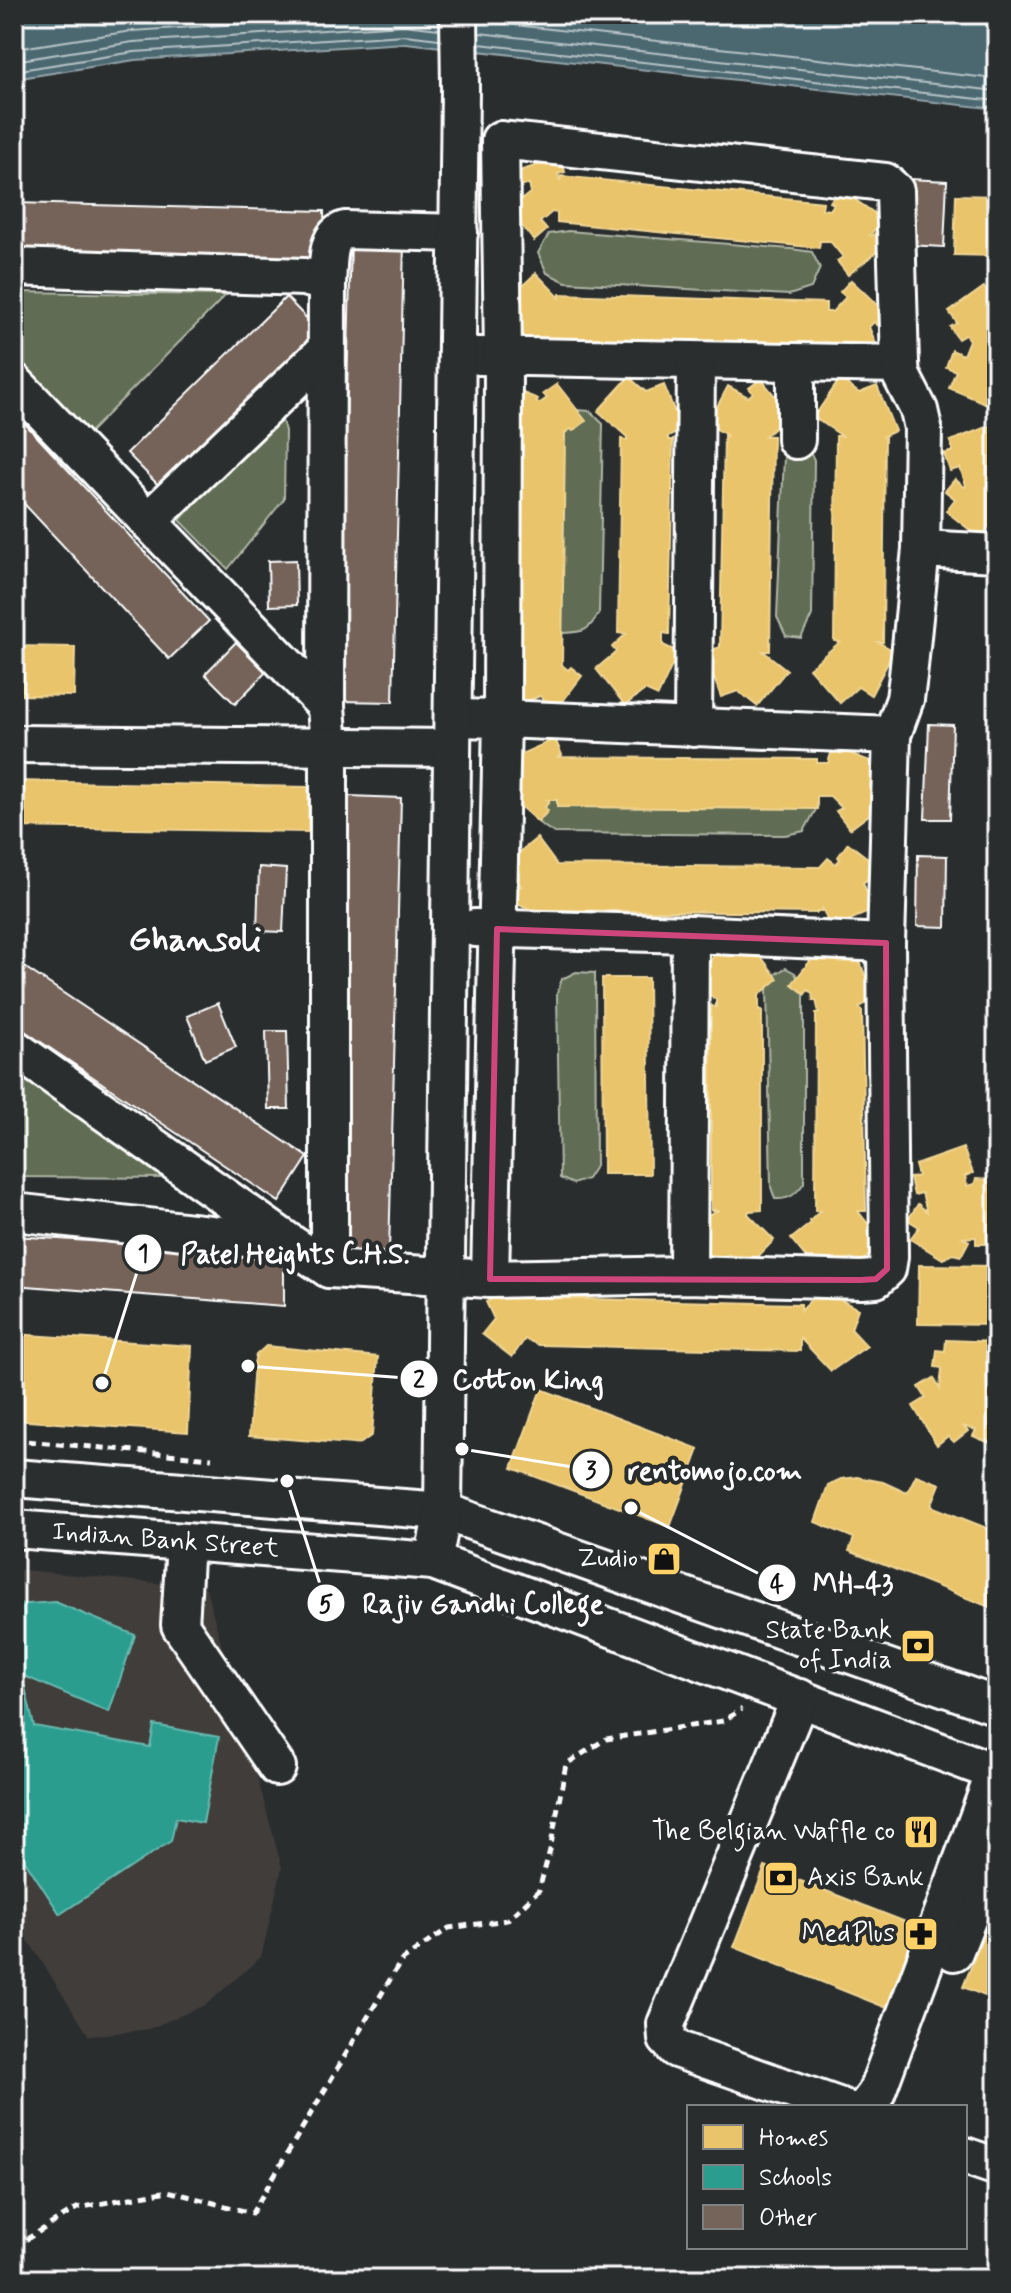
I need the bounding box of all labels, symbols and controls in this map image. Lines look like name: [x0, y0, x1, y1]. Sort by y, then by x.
district label: Ghansoli: [129, 918, 262, 963]
callout: Patel Heights C.H.S.: [123, 1227, 427, 1279]
text: Patel Heights C.H.S.: [181, 1237, 410, 1275]
text: 1: [138, 1239, 148, 1270]
callout: Cotton King: [399, 1353, 618, 1405]
text: Cotton King: [452, 1363, 604, 1401]
text: 2: [413, 1365, 425, 1396]
callout: rentomojo.com: [571, 1444, 818, 1496]
text: rentomojo.com: [628, 1454, 802, 1491]
text: 3: [586, 1456, 597, 1487]
street label: Indian Bank Street: [51, 1515, 280, 1566]
shop icon: Zudio: [645, 1540, 683, 1578]
place label: Zudio: [577, 1542, 638, 1576]
callout: MH-43: [757, 1557, 910, 1609]
text: MH-43: [813, 1567, 894, 1604]
text: 4: [770, 1570, 784, 1601]
callout: Rajiv Gandhi College: [306, 1577, 619, 1629]
text: Rajiv Gandhi College: [362, 1587, 604, 1627]
text: 5: [319, 1590, 333, 1621]
place label: State Bank of India: [766, 1614, 892, 1678]
bank icon: State Bank of India: [899, 1627, 937, 1665]
restaurant icon: The Belgian Waffle co: [902, 1813, 940, 1851]
place label: The Belgian Waffle co: [652, 1815, 895, 1852]
bank icon: Axis Bank: [762, 1859, 800, 1897]
place label: Axis Bank: [807, 1861, 924, 1895]
pharmacy icon: MedPlus: [902, 1915, 940, 1953]
place label: MedPlus: [802, 1917, 895, 1951]
legend: [687, 2105, 967, 2249]
text: Homes: [759, 2123, 828, 2154]
text: Schools: [759, 2163, 832, 2194]
text: Other: [759, 2203, 817, 2234]

